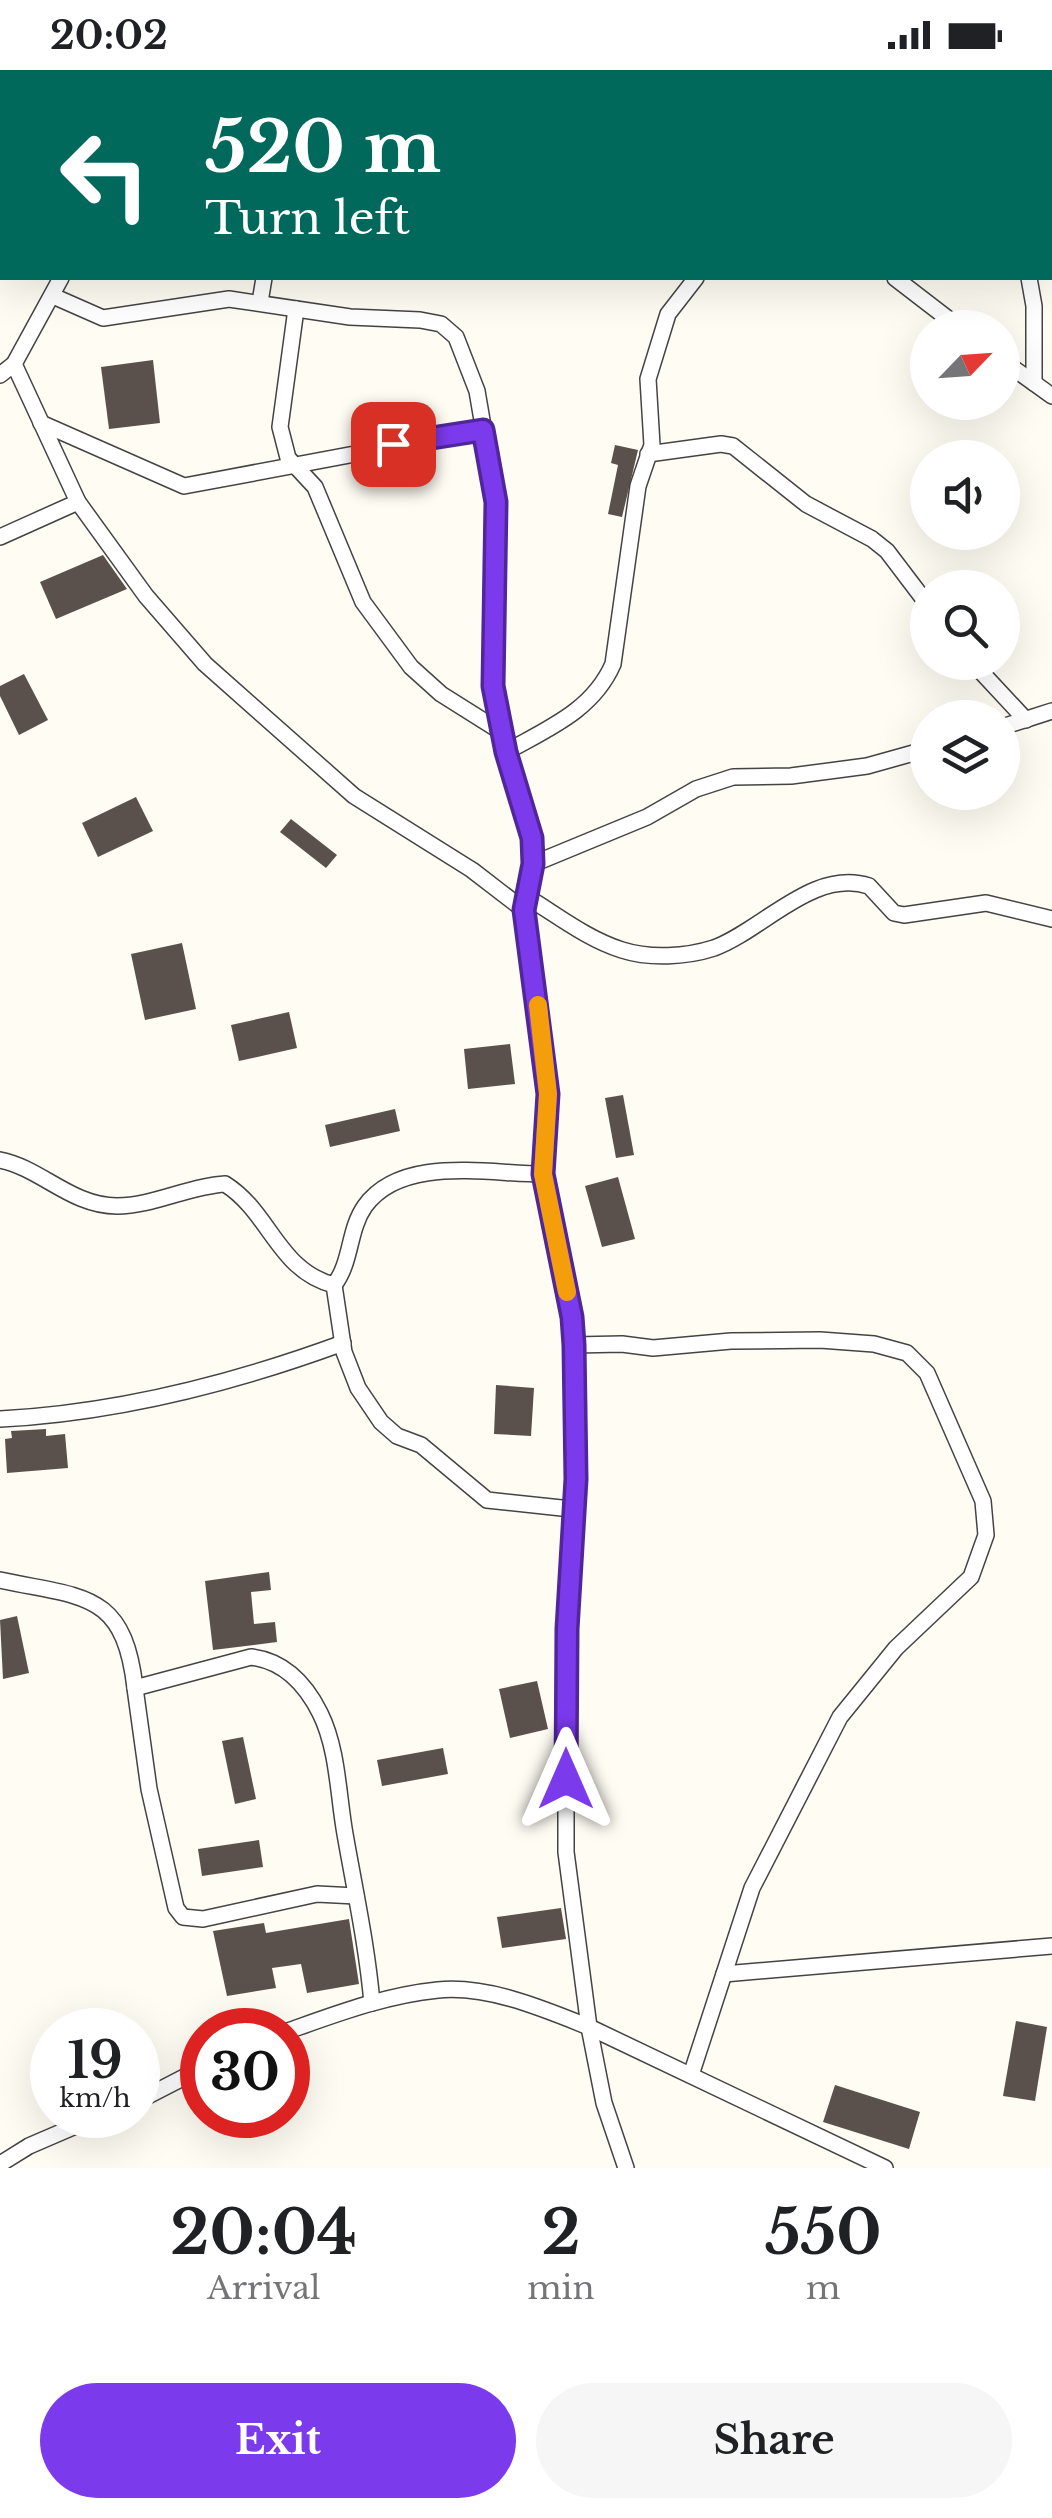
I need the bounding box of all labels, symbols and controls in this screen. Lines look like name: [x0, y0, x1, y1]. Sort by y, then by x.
text: 20:02: [50, 12, 168, 59]
text: 520 m: [205, 104, 441, 191]
icon: left: [40, 110, 170, 240]
text: Turn left: [205, 190, 410, 246]
north arrow: [910, 310, 1020, 420]
map controls: [910, 310, 1020, 810]
pin: [351, 402, 436, 487]
icon: arrive: [366, 417, 421, 472]
button: sound: [910, 440, 1020, 550]
button: search: [910, 570, 1020, 680]
button: layers: [910, 700, 1020, 810]
position arrow: [514, 1727, 618, 1831]
speed limit sign: 30: [180, 2008, 310, 2138]
text: 19: [67, 2029, 123, 2092]
text: km/h: [60, 2083, 130, 2114]
text: 20:04: [170, 2196, 357, 2270]
text: 2: [541, 2196, 580, 2270]
text: 550: [765, 2196, 882, 2270]
text: Arrival: [207, 2268, 320, 2308]
text: min: [527, 2268, 595, 2308]
text: m: [806, 2268, 840, 2308]
button: Exit: [40, 2383, 516, 2498]
button: Share: [536, 2383, 1012, 2498]

